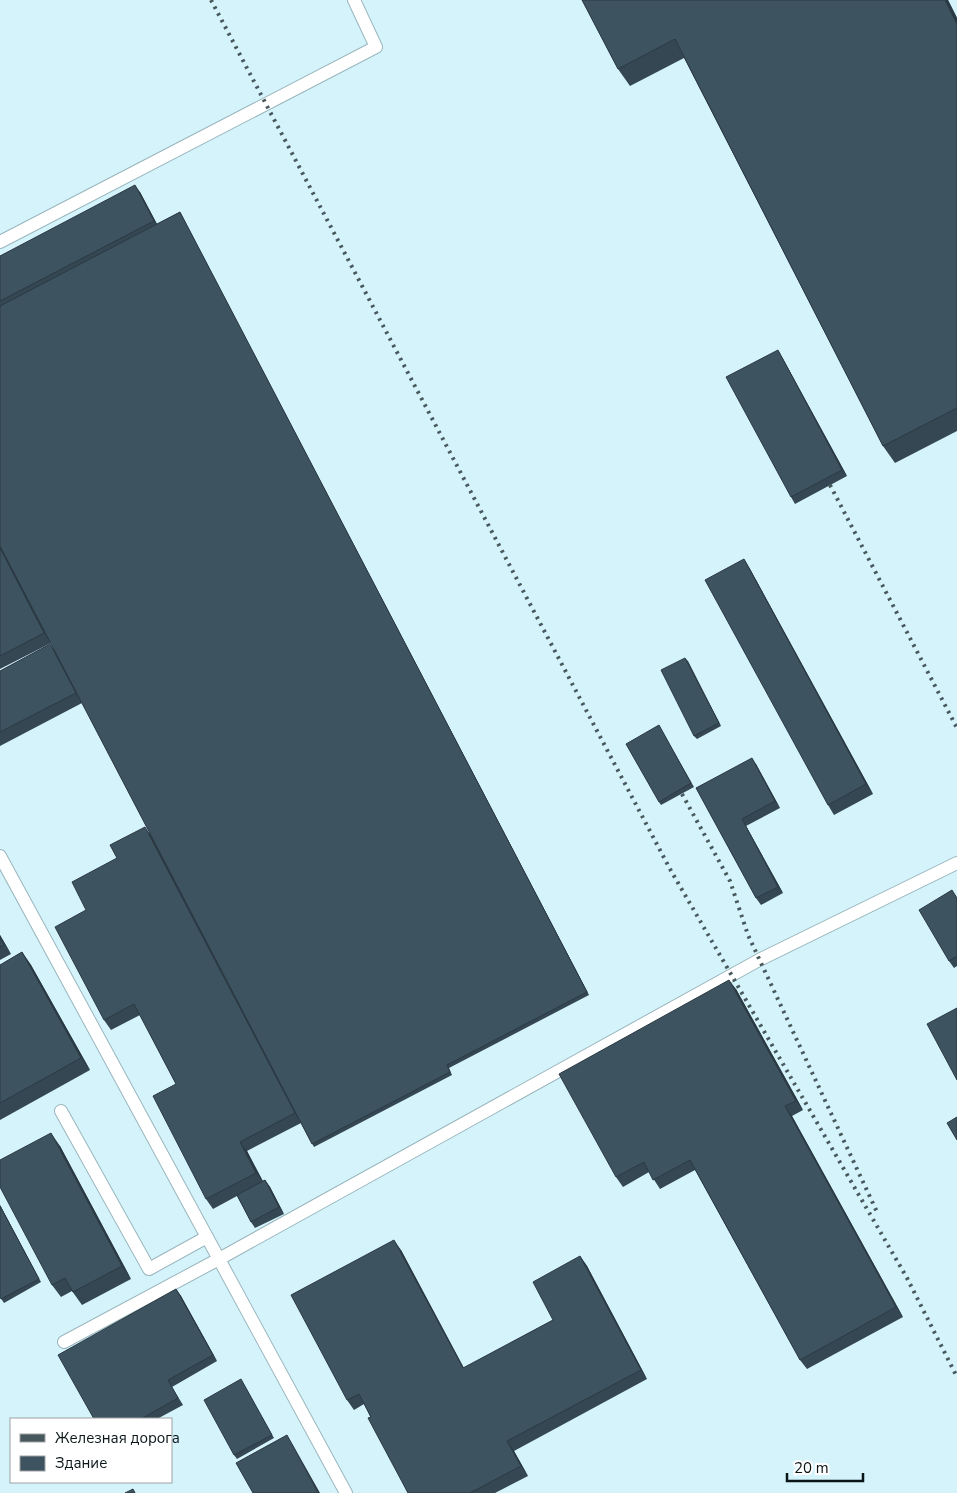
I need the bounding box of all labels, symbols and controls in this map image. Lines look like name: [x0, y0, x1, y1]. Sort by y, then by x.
legend: [10, 1418, 172, 1483]
text: Железная дорога: [55, 1428, 180, 1448]
scale bar: [787, 1450, 863, 1482]
text: Здание: [55, 1453, 107, 1473]
text: 20 m: [794, 1458, 829, 1478]

